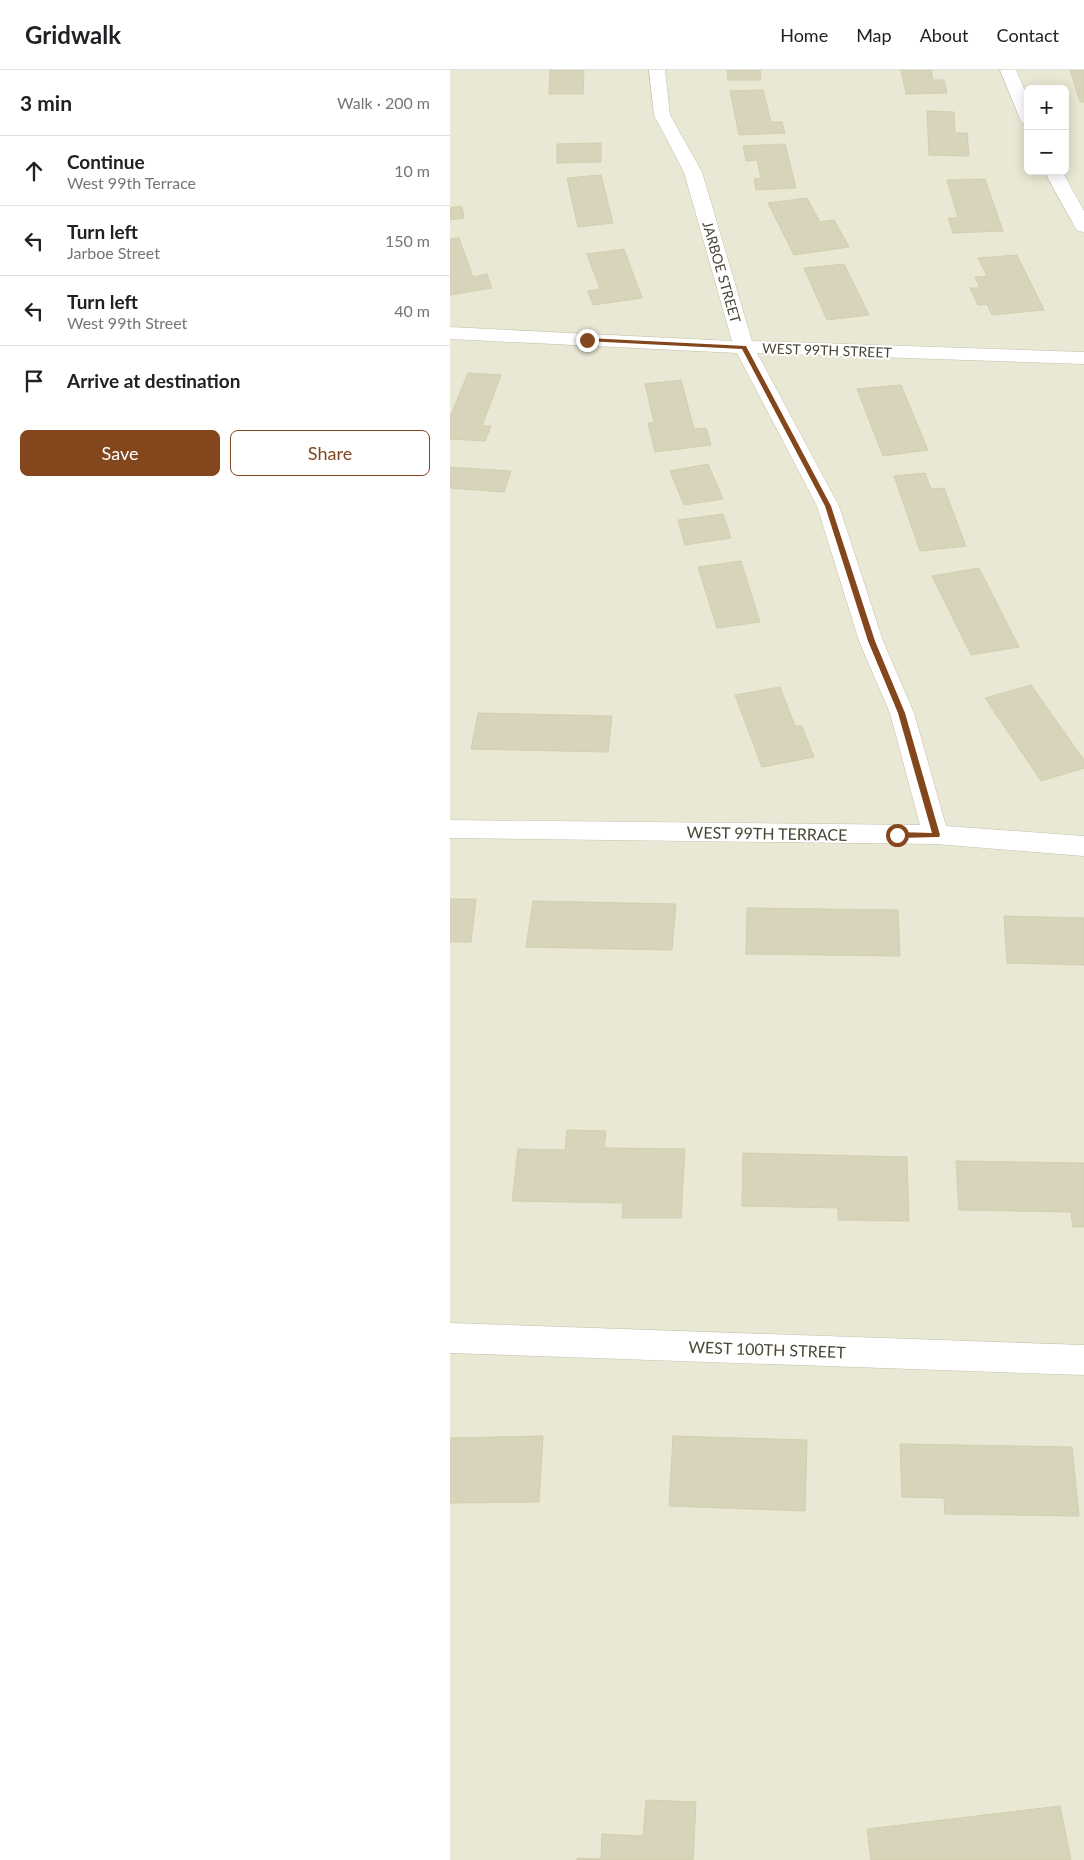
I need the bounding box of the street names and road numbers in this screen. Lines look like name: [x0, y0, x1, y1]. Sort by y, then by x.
street label: JARBOE STREET: [699, 219, 745, 326]
street label: WEST 99TH STREET: [762, 339, 893, 361]
street label: WEST 99TH TERRACE: [687, 822, 847, 844]
street label: WEST 100TH STREET: [688, 1337, 846, 1361]

